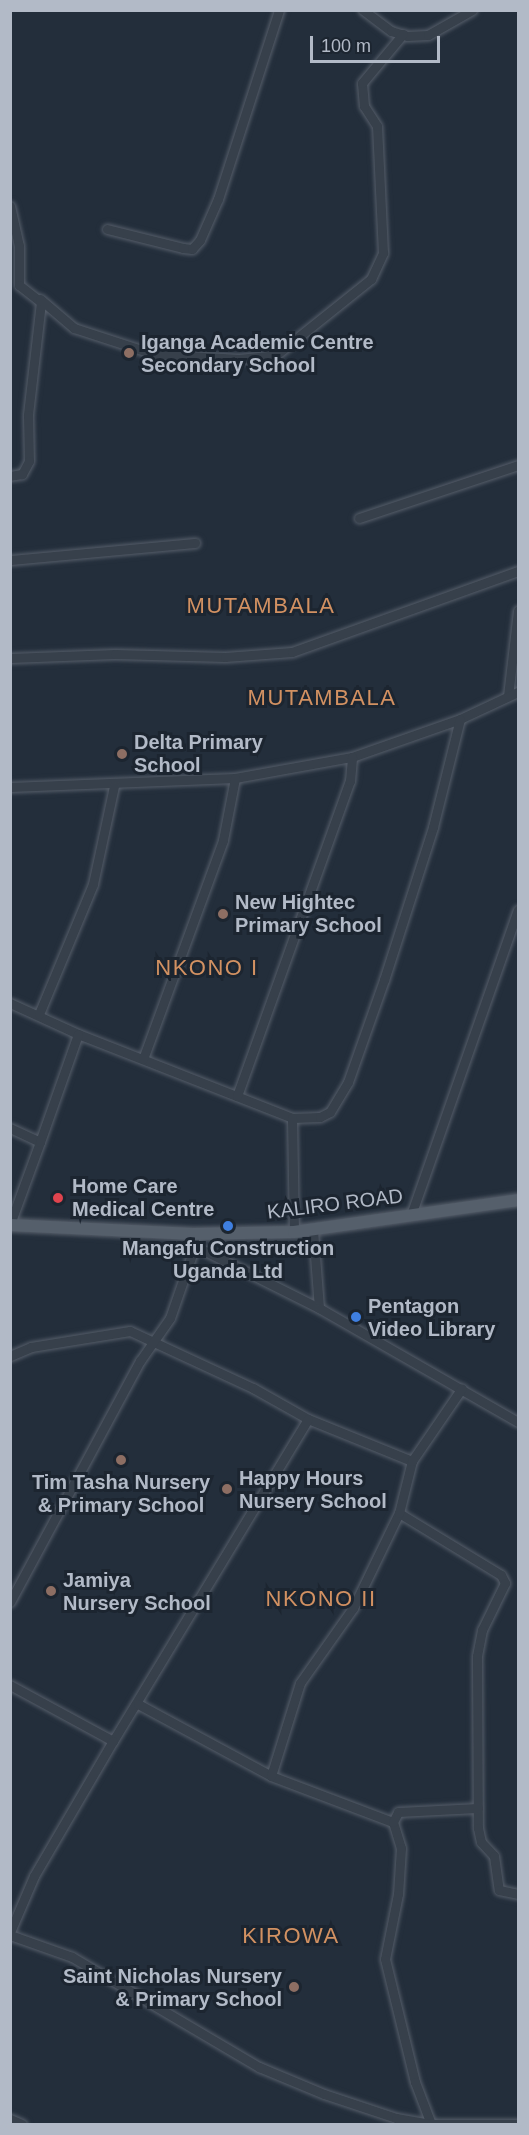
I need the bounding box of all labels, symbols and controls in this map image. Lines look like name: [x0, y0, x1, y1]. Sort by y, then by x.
scale bar: [313, 24, 444, 62]
text: 100 m: [321, 36, 371, 56]
place label: Iganga Academic Centre Secondary School: [141, 330, 374, 377]
marker: Iganga Academic Centre Secondary School: [122, 346, 136, 360]
district label: MUTAMBALA: [187, 593, 335, 619]
district label: MUTAMBALA: [248, 685, 396, 711]
place label: Delta Primary School: [134, 730, 263, 777]
marker: Delta Primary School: [115, 747, 129, 761]
place label: New Hightec Primary School: [235, 891, 382, 938]
marker: New Hightec Primary School: [216, 907, 230, 921]
district label: NKONO I: [155, 955, 259, 981]
place label: Home Care Medical Centre: [72, 1174, 214, 1221]
street label: KALIRO ROAD: [266, 1184, 404, 1224]
marker: Home Care Medical Centre: [49, 1189, 67, 1207]
marker: Mangafu Construction Uganda Ltd: [221, 1219, 235, 1233]
place label: Mangafu Construction Uganda Ltd: [122, 1236, 334, 1283]
place label: Pentagon Video Library: [368, 1294, 495, 1341]
marker: Pentagon Video Library: [349, 1310, 363, 1324]
marker: Tim Tasha Nursery & Primary School: [114, 1453, 128, 1467]
place label: Happy Hours Nursery School: [239, 1466, 387, 1513]
place label: Tim Tasha Nursery & Primary School: [32, 1470, 210, 1517]
marker: Happy Hours Nursery School: [220, 1482, 234, 1496]
place label: Jamiya Nursery School: [63, 1568, 211, 1615]
marker: Jamiya Nursery School: [44, 1584, 58, 1598]
district label: NKONO II: [265, 1586, 377, 1612]
district label: KIROWA: [242, 1923, 340, 1949]
place label: Saint Nicholas Nursery & Primary School: [63, 1964, 282, 2011]
marker: Saint Nicholas Nursery & Primary School: [287, 1980, 301, 1994]

